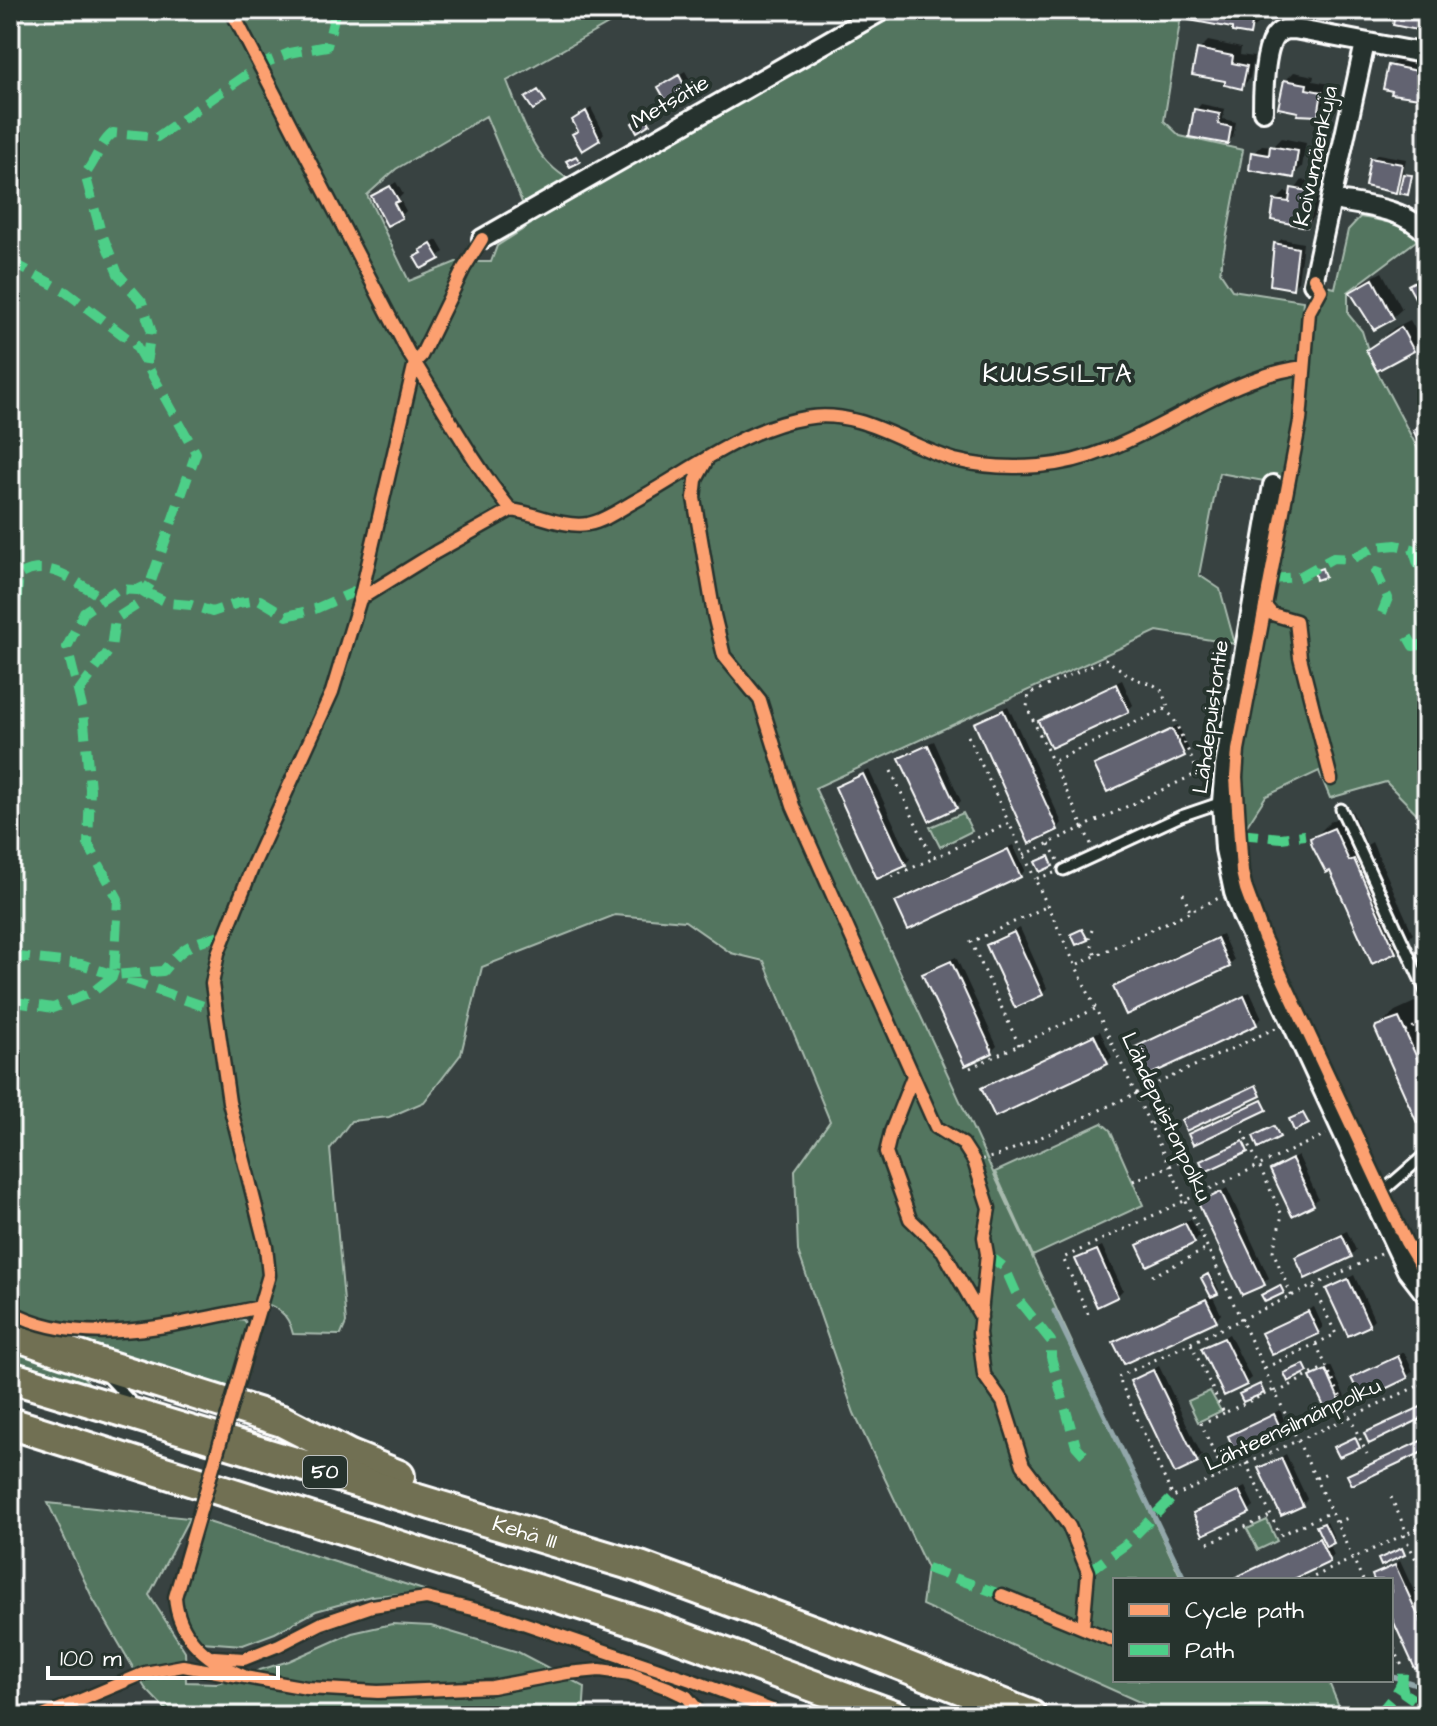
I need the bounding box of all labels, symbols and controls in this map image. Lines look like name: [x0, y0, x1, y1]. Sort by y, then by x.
street label: Metsätie: [625, 67, 715, 137]
street label: Koivumäenkuja: [1286, 83, 1346, 229]
district label: KUUSSILTA: [982, 356, 1134, 392]
street label: Lähdepuistontie: [1185, 638, 1237, 796]
street label: Lähdepuistonpolku: [1113, 1027, 1219, 1207]
street label: Lähteensilmänpolku: [1200, 1371, 1386, 1479]
road number: 50: [303, 1456, 347, 1488]
street label: Kehä III: [489, 1508, 561, 1557]
legend: [1113, 1578, 1393, 1682]
text: Cycle path: [1185, 1594, 1304, 1629]
scale bar: [48, 1630, 278, 1680]
text: Path: [1185, 1634, 1234, 1668]
text: 100 m: [60, 1642, 122, 1676]

